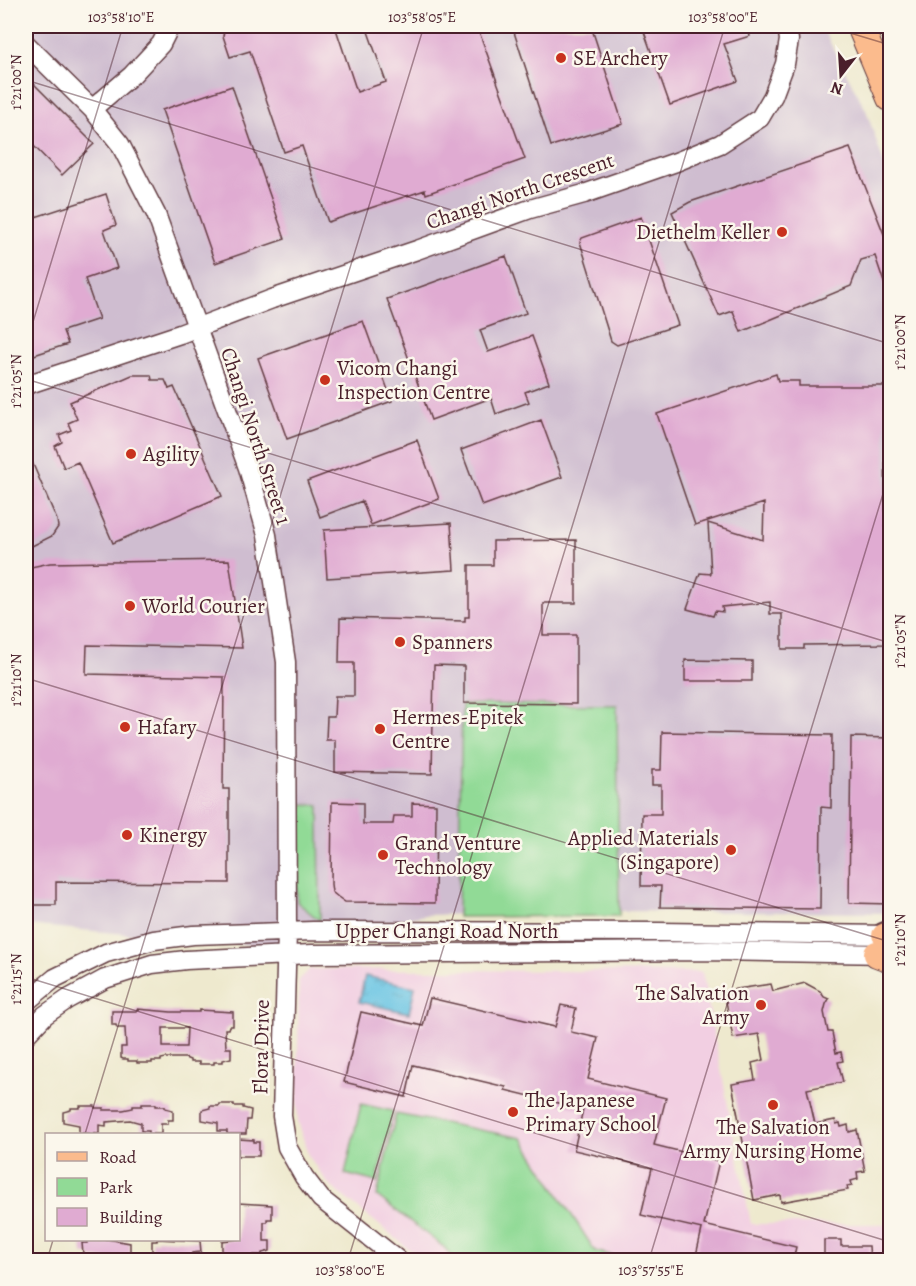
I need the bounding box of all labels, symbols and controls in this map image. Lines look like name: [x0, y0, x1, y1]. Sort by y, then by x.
text: 103°58'10"E: [88, 7, 154, 27]
text: 103°58'05"E: [388, 7, 456, 27]
text: 103°58'00"E: [688, 7, 758, 27]
place label: SE Archery: [573, 44, 668, 72]
north arrow: [811, 45, 871, 105]
marker: SE Archery: [554, 51, 568, 65]
text: 1°21'00"N: [6, 54, 26, 110]
text: N: [828, 76, 846, 101]
street label: Changi North Crescent: [423, 146, 618, 236]
place label: Diethelm Keller: [636, 218, 770, 246]
marker: Diethelm Keller: [775, 225, 789, 239]
text: 1°21'00"N: [890, 314, 910, 370]
street label: Changi North Street 1: [214, 344, 298, 528]
text: 1°21'05"N: [6, 354, 26, 408]
place label: Vicom Changi Inspection Centre: [336, 354, 491, 406]
marker: Vicom Changi Inspection Centre: [318, 373, 332, 387]
place label: Agility: [142, 440, 200, 468]
marker: Agility: [124, 447, 138, 461]
place label: World Courier: [141, 592, 265, 620]
marker: World Courier: [123, 599, 137, 613]
text: 1°21'05"N: [890, 614, 910, 668]
place label: Spanners: [412, 628, 493, 656]
marker: Spanners: [393, 635, 407, 649]
text: 1°21'10"N: [6, 653, 26, 706]
place label: Hermes-Epitek Centre: [392, 703, 524, 755]
place label: Hafary: [137, 713, 197, 741]
marker: Hafary: [118, 720, 132, 734]
marker: Hermes-Epitek Centre: [373, 722, 387, 736]
place label: Kinergy: [139, 821, 208, 849]
place label: Applied Materials (Singapore): [567, 824, 719, 876]
marker: Kinergy: [120, 828, 134, 842]
place label: Grand Venture Technology: [395, 829, 521, 881]
marker: Applied Materials (Singapore): [724, 843, 738, 857]
marker: Grand Venture Technology: [376, 848, 390, 862]
text: 1°21'10"N: [890, 913, 910, 966]
street label: Upper Changi Road North: [335, 917, 559, 945]
text: 1°21'15"N: [6, 953, 26, 1005]
place label: The Salvation Army: [635, 979, 750, 1031]
marker: The Salvation Army: [754, 998, 768, 1012]
street label: Flora Drive: [246, 999, 276, 1095]
place label: The Japanese Primary School: [525, 1086, 656, 1138]
marker: The Salvation Army Nursing Home: [766, 1098, 780, 1112]
marker: The Japanese Primary School: [506, 1105, 520, 1119]
place label: The Salvation Army Nursing Home: [683, 1113, 862, 1165]
legend: [45, 1133, 240, 1241]
text: Road: [99, 1145, 137, 1169]
text: Park: [99, 1175, 133, 1199]
text: Building: [99, 1205, 163, 1229]
text: 103°58'00"E: [315, 1260, 385, 1280]
text: 103°57'55"E: [618, 1260, 684, 1280]

